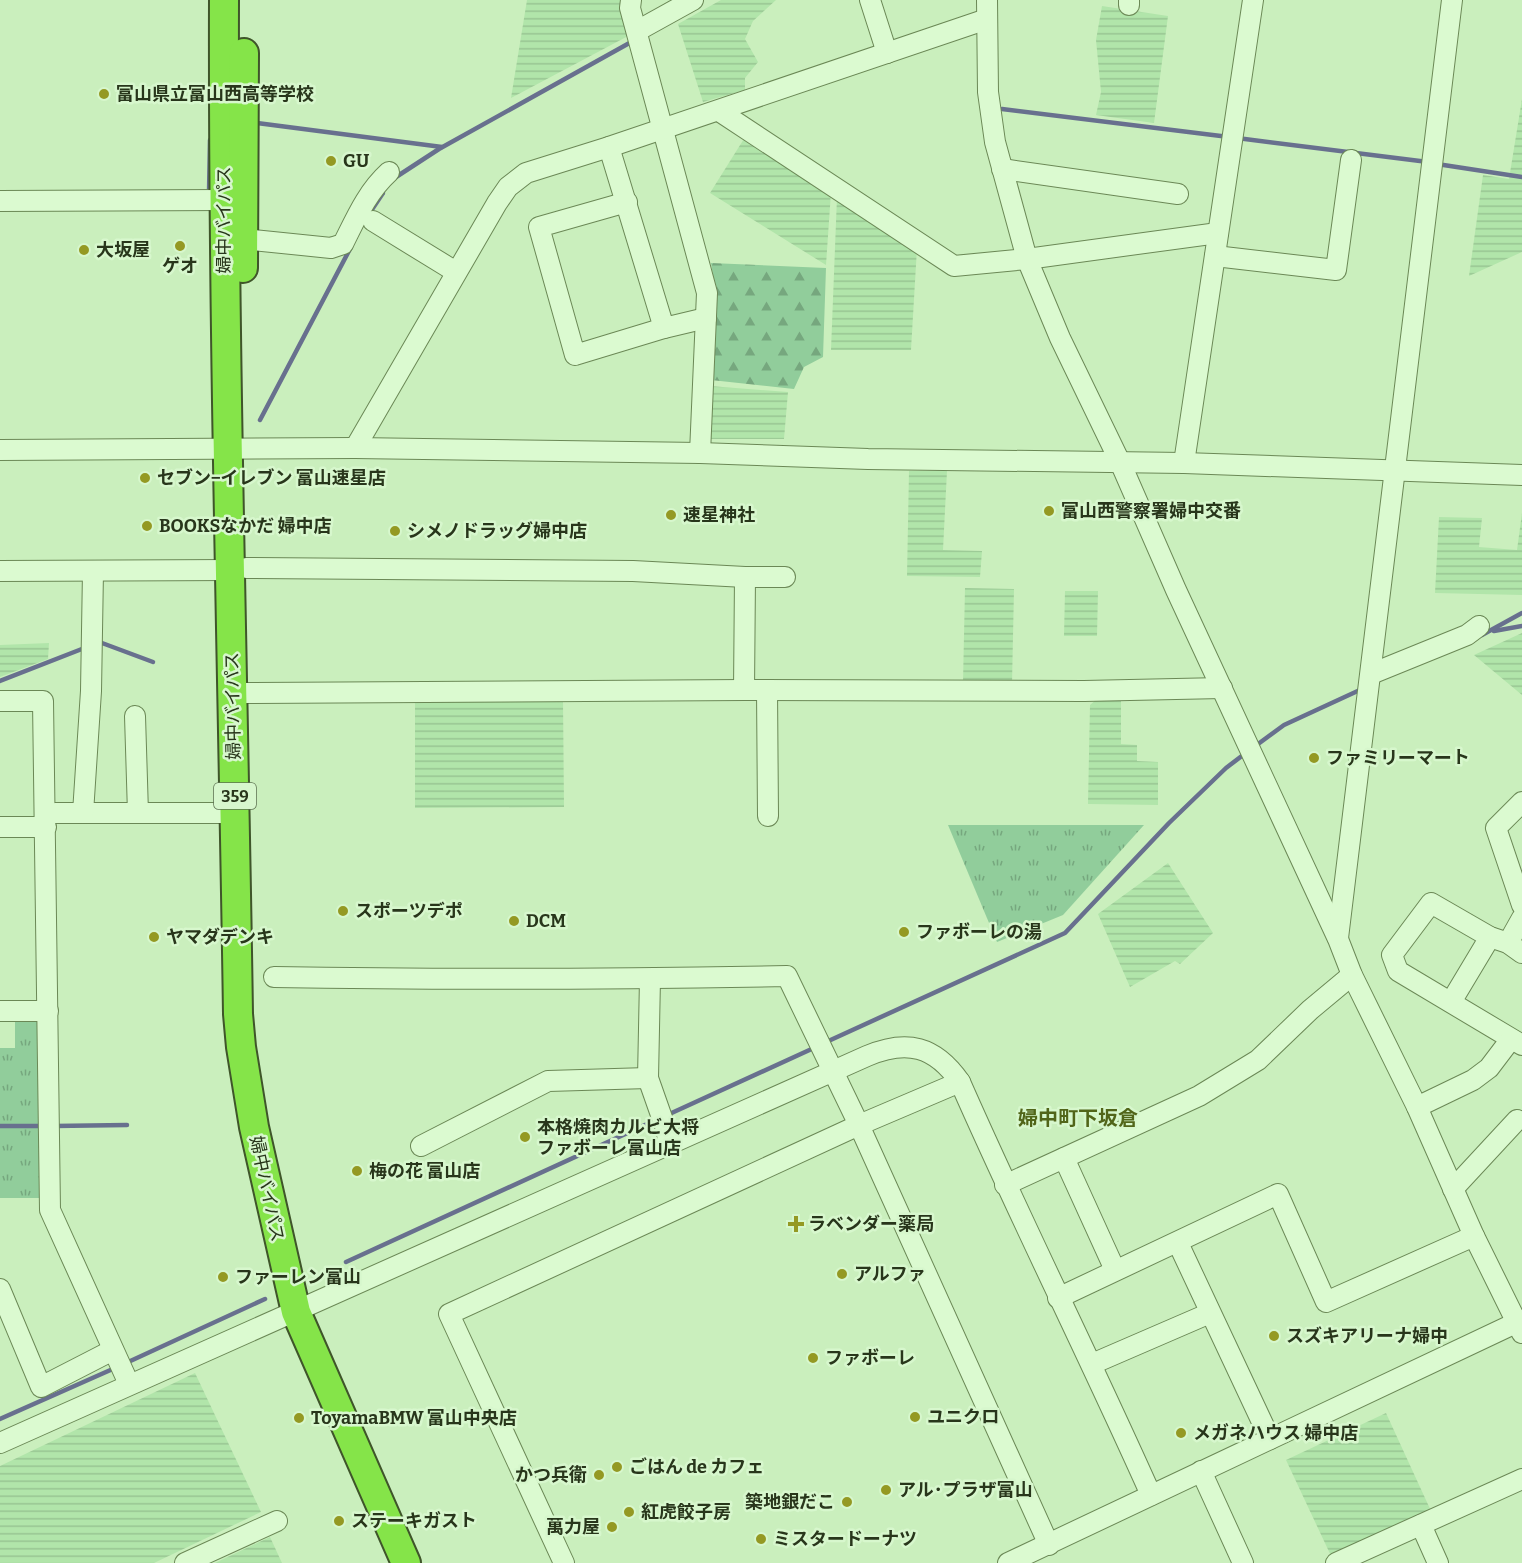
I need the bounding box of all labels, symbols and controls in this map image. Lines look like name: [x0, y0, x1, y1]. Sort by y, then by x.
place label: 富山県立富山西高等学校: [116, 83, 314, 105]
marker: 富山県立富山西高等学校: [97, 87, 111, 101]
place label: GU: [343, 150, 370, 172]
marker: GU: [324, 154, 338, 168]
street label: 婦中バイパス: [213, 166, 235, 274]
place label: 大坂屋: [96, 239, 150, 261]
marker: ゲオ: [173, 239, 187, 253]
marker: 大坂屋: [77, 243, 91, 257]
place label: ゲオ: [162, 255, 198, 277]
place label: セブン−イレブン 富山速星店: [157, 467, 386, 489]
marker: セブン−イレブン 富山速星店: [138, 471, 152, 485]
place label: 富山西警察署婦中交番: [1061, 500, 1241, 522]
place label: 速星神社: [683, 504, 755, 526]
marker: 富山西警察署婦中交番: [1042, 504, 1056, 518]
marker: 速星神社: [664, 508, 678, 522]
place label: BOOKSなかだ 婦中店: [159, 515, 332, 537]
marker: BOOKSなかだ 婦中店: [140, 519, 154, 533]
place label: シメノドラッグ婦中店: [407, 520, 587, 542]
marker: シメノドラッグ婦中店: [388, 524, 402, 538]
street label: 婦中バイパス: [221, 652, 245, 760]
place label: ファミリーマート: [1326, 747, 1470, 769]
marker: ファミリーマート: [1307, 751, 1321, 765]
road number: 359: [214, 783, 256, 809]
place label: スポーツデポ: [355, 900, 463, 922]
marker: スポーツデポ: [336, 904, 350, 918]
place label: DCM: [526, 910, 566, 932]
marker: DCM: [507, 914, 521, 928]
place label: ファボーレの湯: [916, 921, 1042, 943]
marker: ファボーレの湯: [897, 925, 911, 939]
place label: ヤマダデンキ: [166, 926, 274, 948]
marker: ヤマダデンキ: [147, 930, 161, 944]
district label: 婦中町下坂倉: [1018, 1106, 1138, 1130]
place label: 本格焼肉カルビ大将 ファボーレ富山店: [537, 1116, 699, 1159]
marker: 本格焼肉カルビ大将 ファボーレ富山店: [518, 1130, 532, 1144]
street label: 婦中バイパス: [245, 1134, 289, 1244]
place label: 梅の花 富山店: [369, 1160, 480, 1182]
marker: 梅の花 富山店: [350, 1164, 364, 1178]
place label: ラベンダー薬局: [808, 1213, 934, 1235]
marker: ラベンダー薬局: [789, 1217, 803, 1231]
place label: アルファ: [854, 1263, 926, 1285]
place label: ファーレン富山: [235, 1266, 361, 1288]
marker: アルファ: [835, 1267, 849, 1281]
marker: ファーレン富山: [216, 1270, 230, 1284]
place label: スズキアリーナ婦中: [1286, 1325, 1448, 1347]
marker: スズキアリーナ婦中: [1267, 1329, 1281, 1343]
place label: ファボーレ: [825, 1347, 915, 1369]
marker: ファボーレ: [806, 1351, 820, 1365]
place label: ユニクロ: [927, 1406, 999, 1428]
place label: ToyamaBMW 富山中央店: [311, 1407, 517, 1429]
marker: ユニクロ: [908, 1410, 922, 1424]
marker: ToyamaBMW 富山中央店: [292, 1411, 306, 1425]
place label: メガネハウス 婦中店: [1193, 1422, 1358, 1444]
marker: メガネハウス 婦中店: [1174, 1426, 1188, 1440]
place label: ごはん de カフェ: [629, 1456, 764, 1478]
marker: ごはん de カフェ: [610, 1460, 624, 1474]
place label: かつ兵衛: [515, 1464, 587, 1486]
marker: かつ兵衛: [592, 1468, 606, 1482]
place label: アル･プラザ富山: [898, 1479, 1033, 1501]
marker: アル･プラザ富山: [879, 1483, 893, 1497]
place label: 築地銀だこ: [745, 1491, 835, 1513]
marker: 築地銀だこ: [840, 1495, 854, 1509]
place label: 紅虎餃子房: [641, 1501, 731, 1523]
marker: 紅虎餃子房: [622, 1505, 636, 1519]
place label: ステーキガスト: [351, 1510, 477, 1532]
marker: ステーキガスト: [332, 1514, 346, 1528]
place label: 萬力屋: [546, 1516, 600, 1538]
marker: 萬力屋: [605, 1520, 619, 1534]
place label: ミスタードーナツ: [773, 1528, 917, 1550]
marker: ミスタードーナツ: [754, 1532, 768, 1546]

